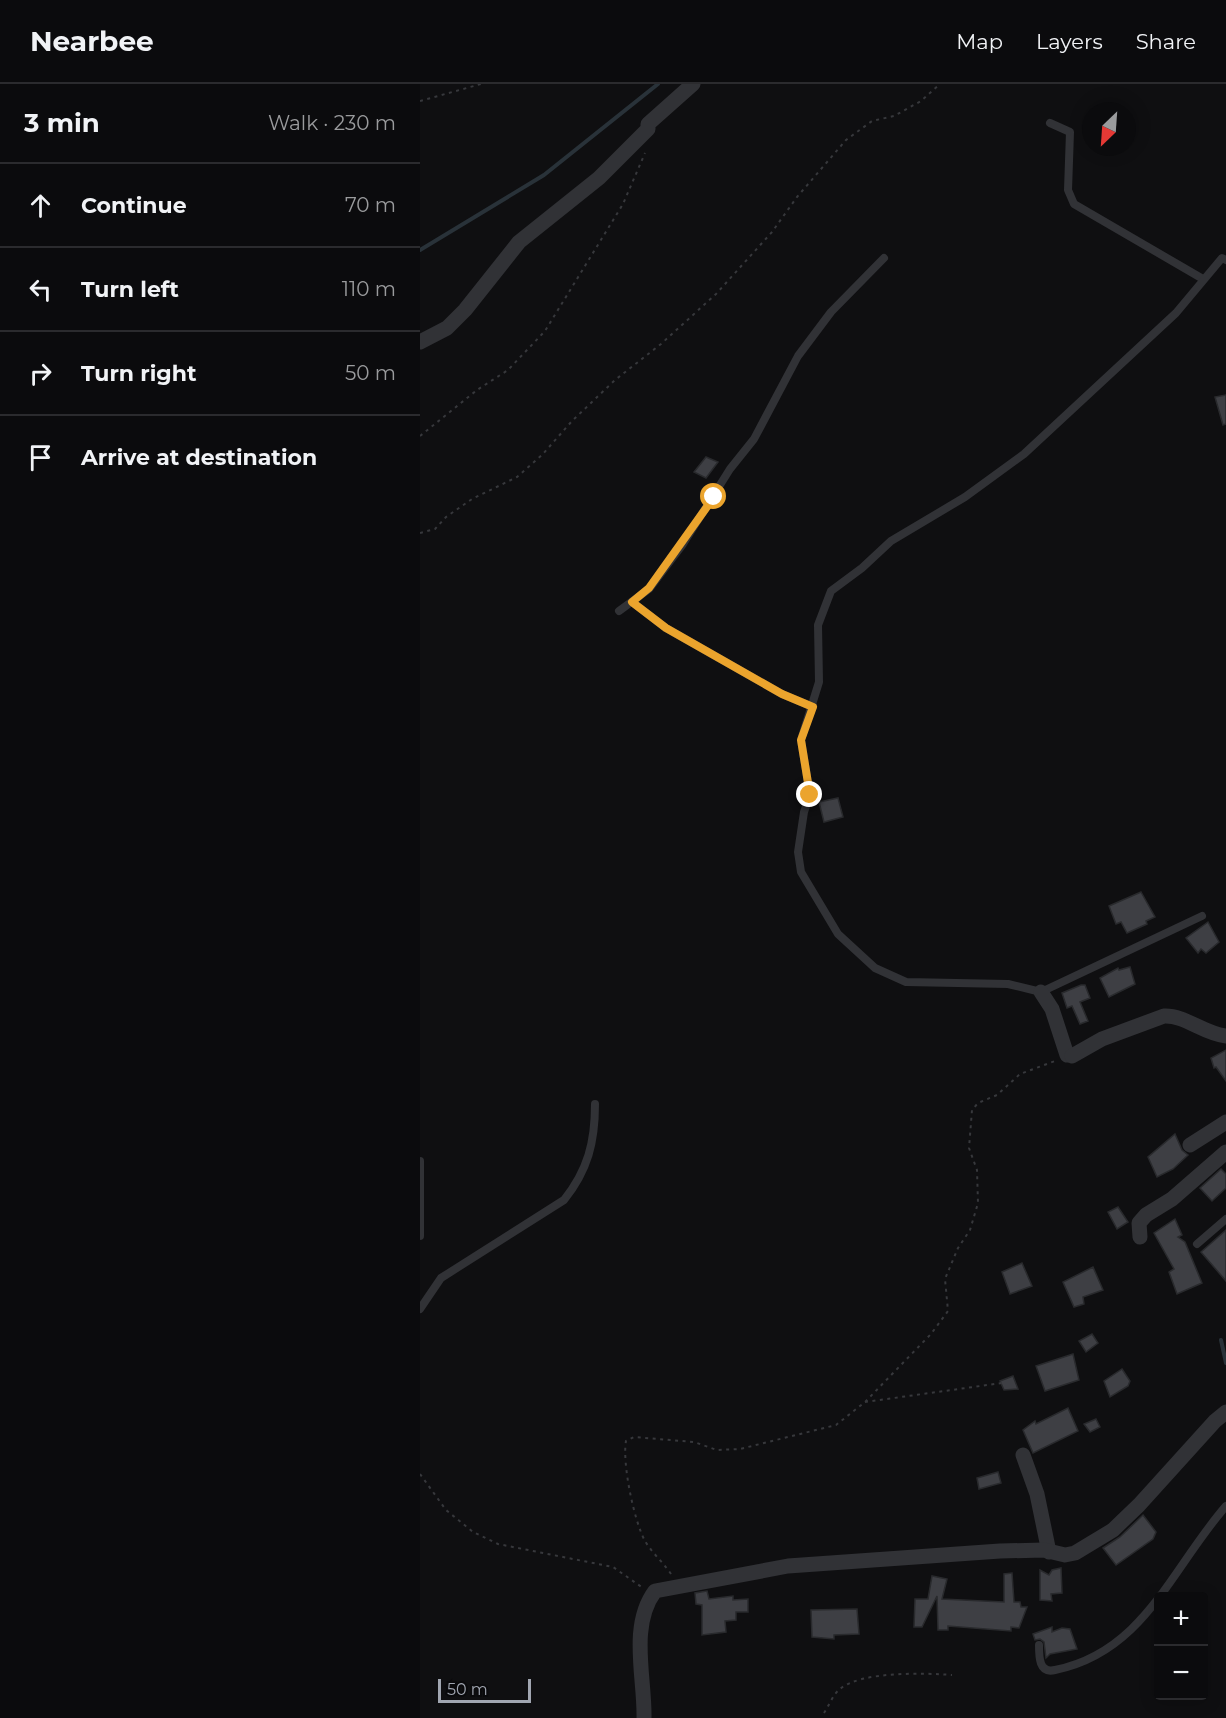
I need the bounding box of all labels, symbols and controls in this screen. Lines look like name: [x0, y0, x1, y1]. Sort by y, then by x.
text: Nearbee: [30, 24, 154, 58]
text: Map: [956, 29, 1003, 54]
text: Layers: [1036, 29, 1103, 54]
text: Share: [1136, 29, 1196, 54]
north arrow: [1082, 102, 1136, 156]
text: 3 min: [24, 107, 100, 139]
text: Walk · 230 m: [268, 111, 396, 135]
icon: ahead: [24, 189, 57, 222]
text: Continue: [81, 192, 187, 219]
text: 70 m: [345, 193, 396, 217]
icon: left: [24, 273, 57, 306]
text: Turn left: [81, 276, 179, 303]
text: 110 m: [342, 277, 396, 301]
icon: right: [24, 357, 57, 390]
text: Turn right: [81, 360, 196, 387]
text: 50 m: [345, 361, 396, 385]
icon: arrive: [24, 441, 57, 474]
text: Arrive at destination: [81, 444, 317, 471]
route start: [700, 483, 726, 509]
route end: [796, 781, 822, 807]
map controls: [1154, 1592, 1208, 1700]
button: +: [1154, 1592, 1208, 1646]
button: −: [1154, 1646, 1208, 1700]
scale bar: [438, 1676, 531, 1704]
text: 50 m: [447, 1680, 488, 1699]

